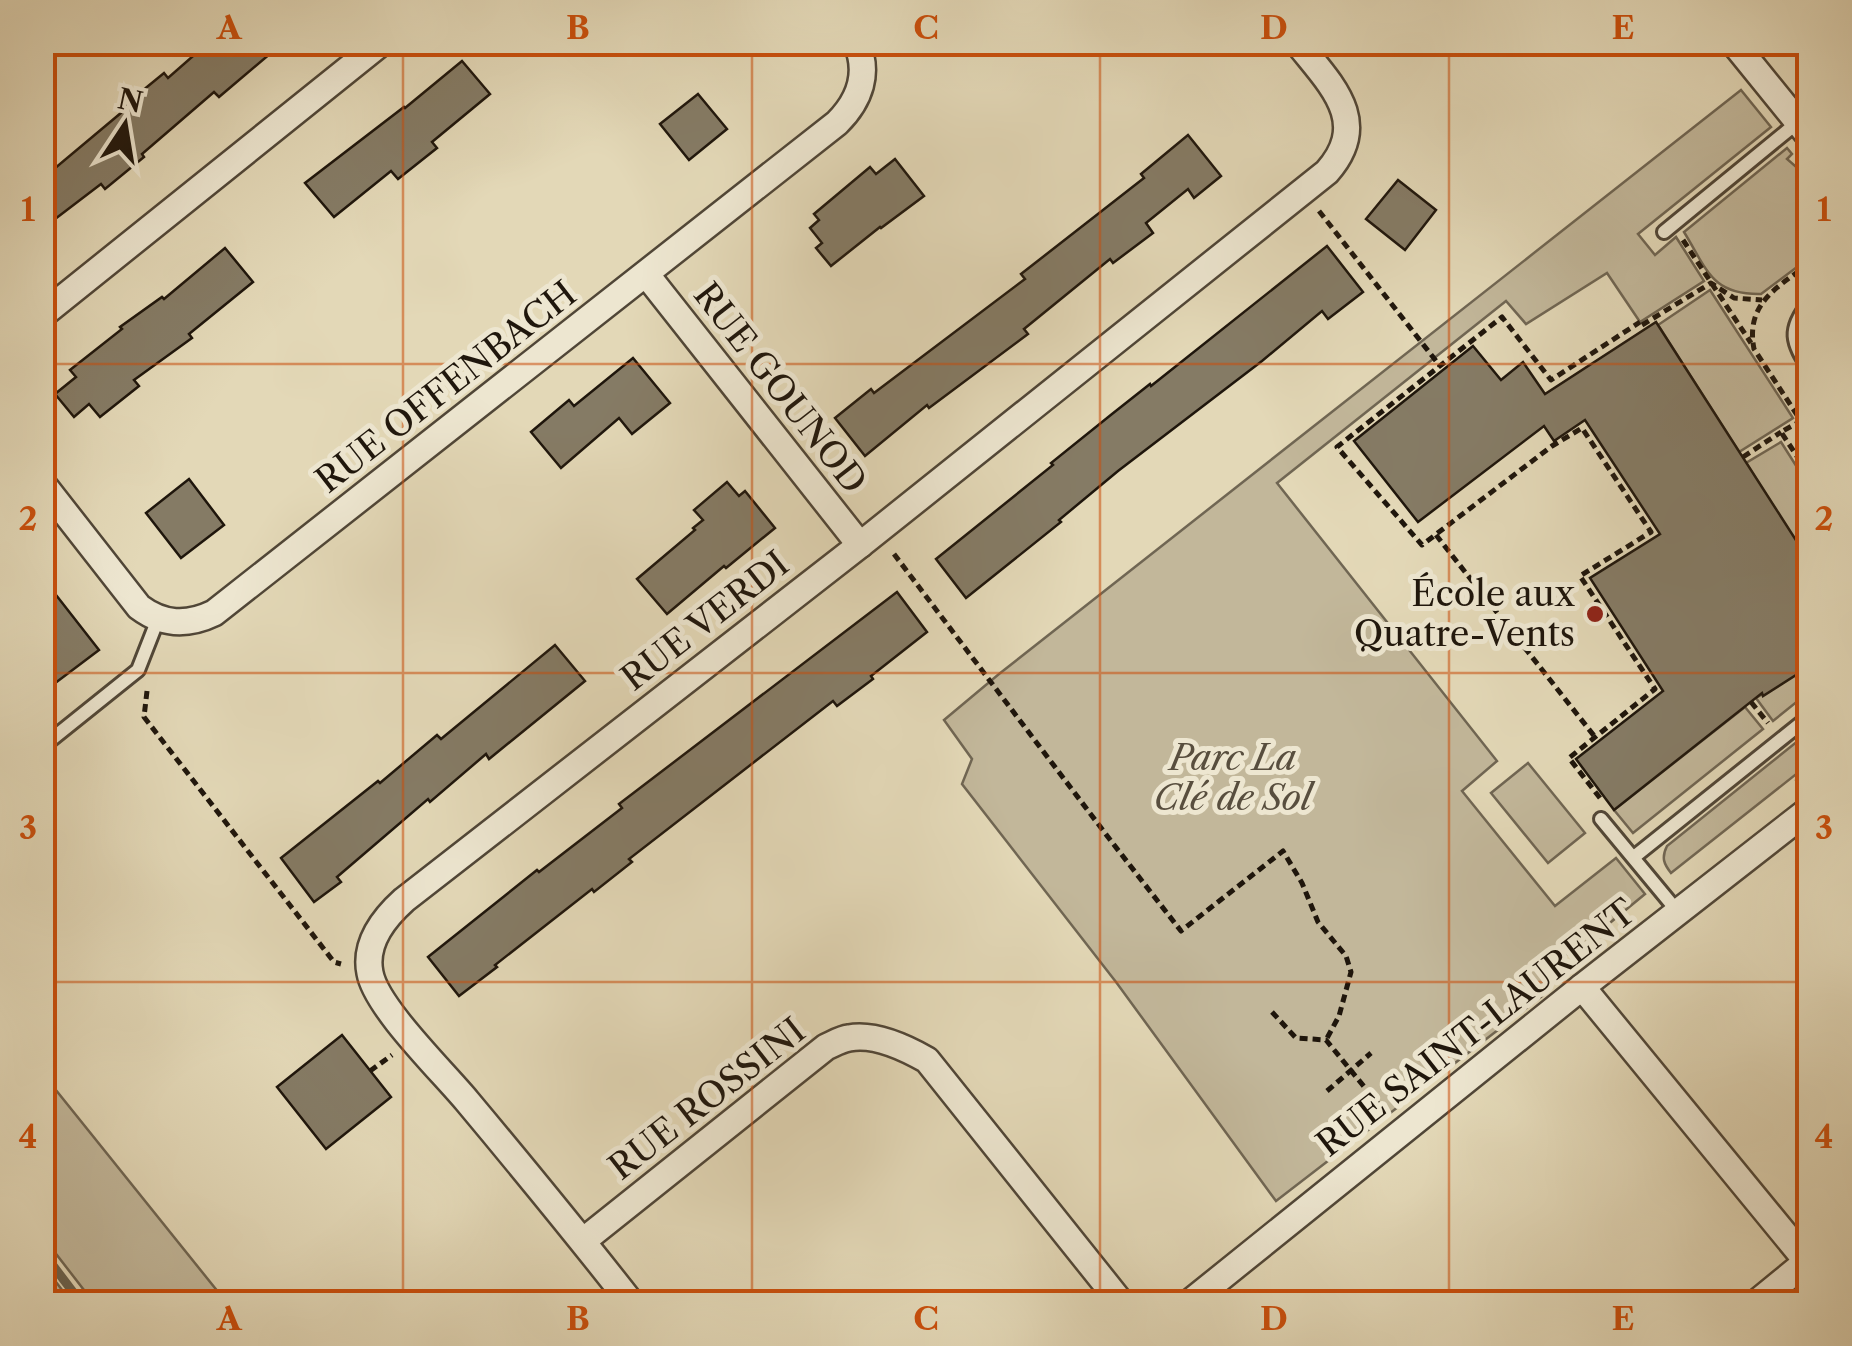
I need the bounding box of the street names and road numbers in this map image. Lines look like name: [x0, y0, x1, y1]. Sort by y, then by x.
street label: RUE OFFENBACH: [307, 272, 584, 502]
street label: RUE GOUNOD: [685, 274, 876, 502]
street label: RUE VERDI: [612, 542, 797, 699]
street label: RUE SAINT-LAURENT: [1308, 890, 1644, 1165]
street label: RUE ROSSINI: [600, 1009, 813, 1189]

